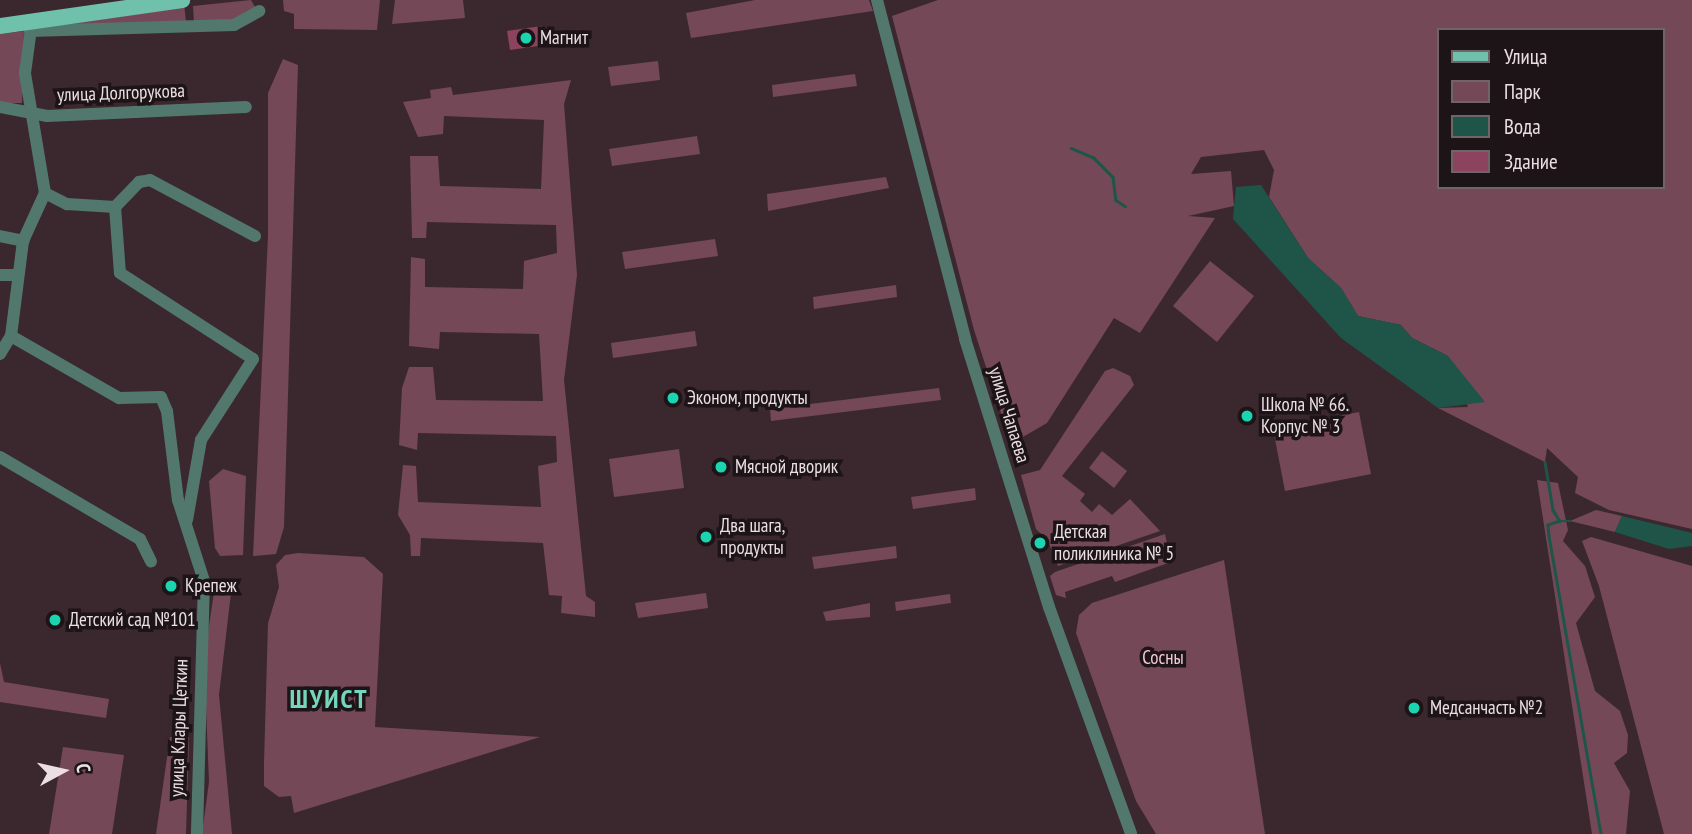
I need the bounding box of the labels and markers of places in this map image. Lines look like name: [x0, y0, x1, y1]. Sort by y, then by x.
place label: Магнит: [540, 27, 588, 49]
marker: Магнит: [518, 30, 534, 46]
place label: Эконом, продукты: [687, 387, 809, 409]
marker: Эконом, продукты: [665, 390, 681, 406]
place label: Школа № 66. Корпус № 3: [1261, 394, 1349, 438]
marker: Школа № 66. Корпус № 3: [1239, 408, 1255, 424]
place label: Мясной дворик: [735, 456, 838, 478]
marker: Мясной дворик: [713, 459, 729, 475]
place label: Два шага, продукты: [720, 515, 785, 559]
place label: Детская поликлиника № 5: [1054, 521, 1174, 565]
marker: Два шага, продукты: [698, 529, 714, 545]
marker: Детская поликлиника № 5: [1032, 535, 1048, 551]
place label: Крепеж: [185, 575, 237, 597]
marker: Крепеж: [163, 578, 179, 594]
place label: Детский сад №101: [69, 609, 196, 631]
marker: Детский сад №101: [47, 612, 63, 628]
place label: Медсанчасть №2: [1430, 697, 1544, 719]
marker: Медсанчасть №2: [1404, 698, 1424, 718]

